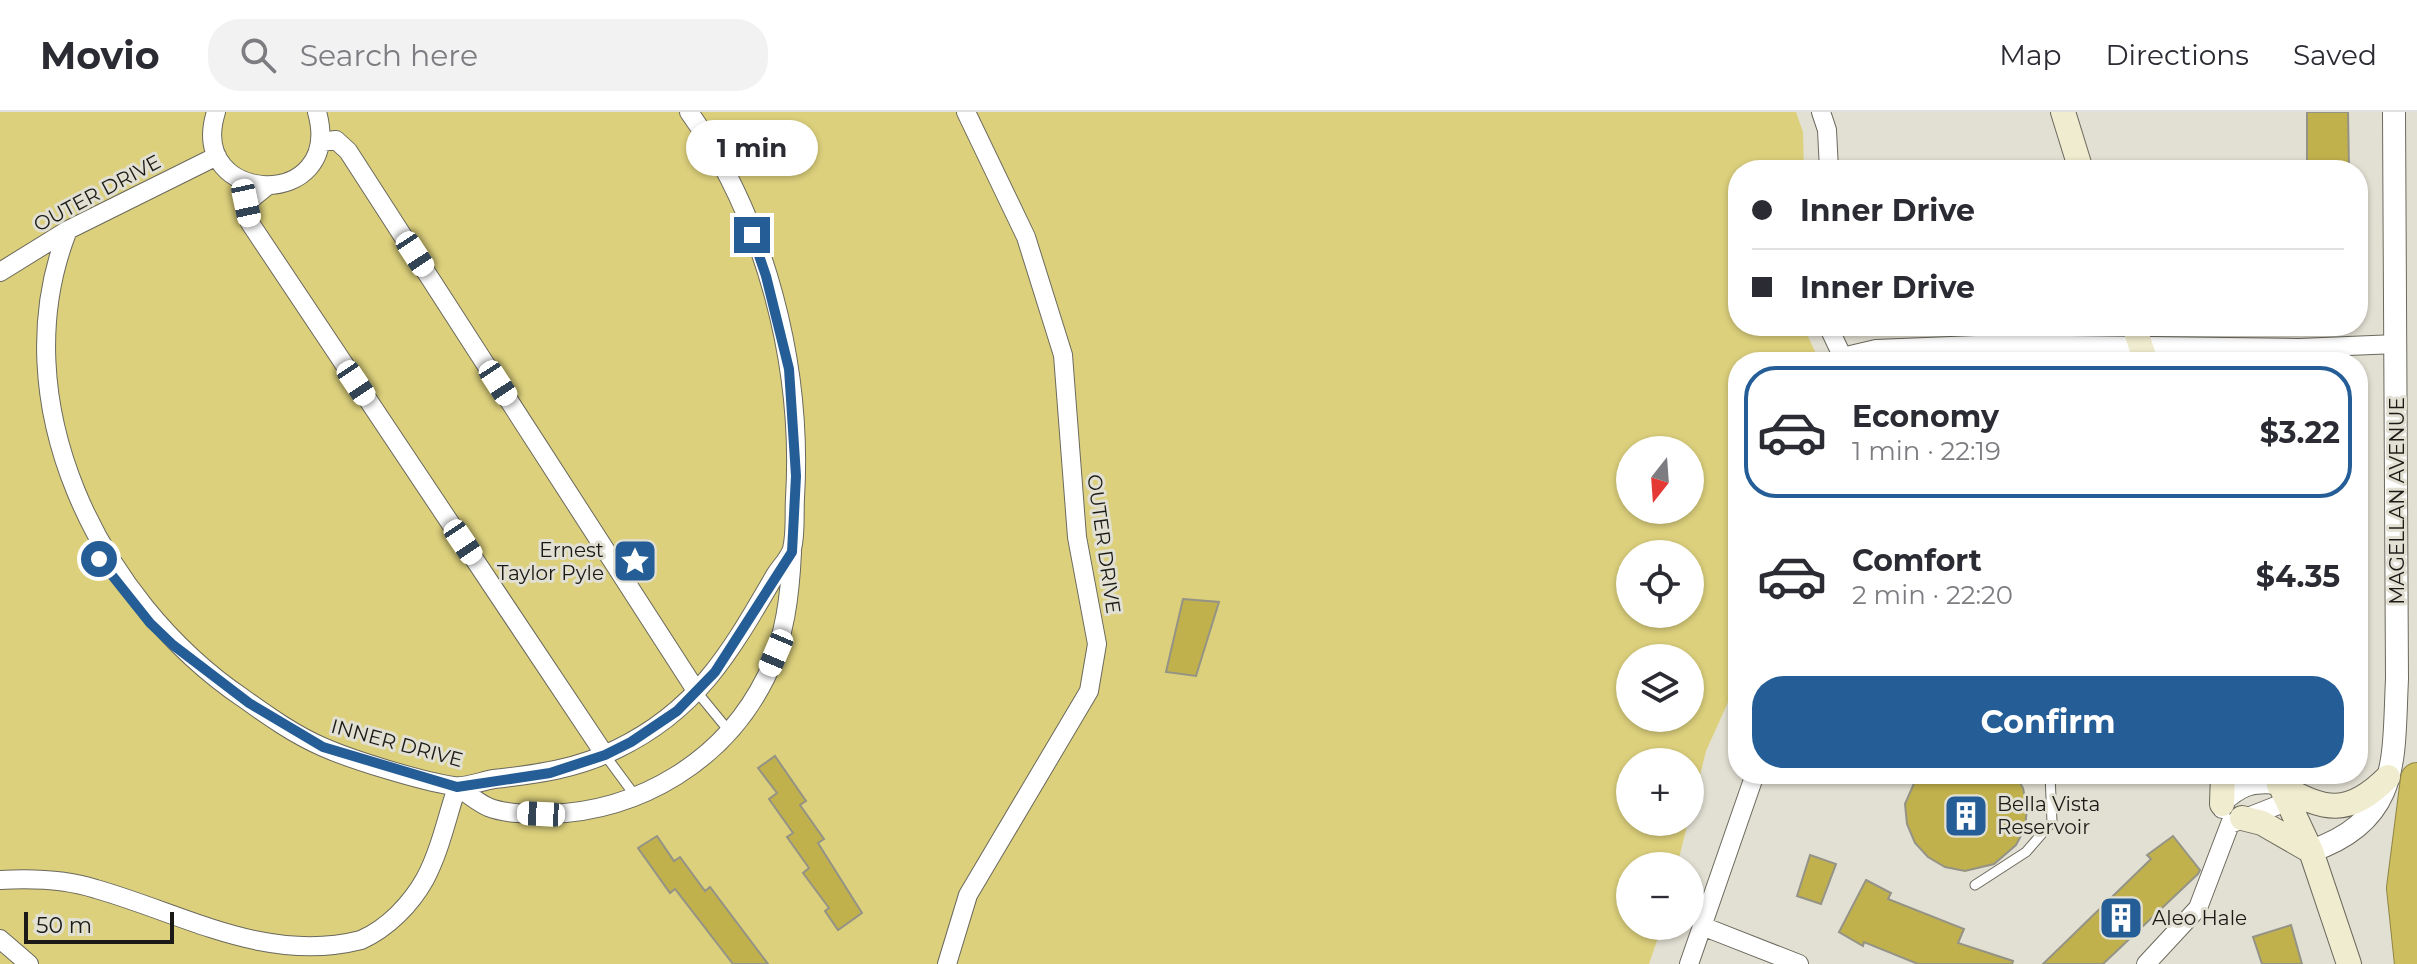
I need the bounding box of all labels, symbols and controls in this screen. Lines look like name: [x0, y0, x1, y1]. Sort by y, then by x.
search box: [208, 19, 768, 91]
text: Movio: [40, 32, 160, 79]
icon: search: [236, 33, 280, 77]
text: Search here: [300, 37, 478, 74]
text: Map: [1999, 38, 2061, 72]
text: Directions: [2105, 38, 2249, 72]
text: Saved: [2293, 38, 2377, 72]
callout: 1 min: [686, 119, 818, 175]
text: 1 min: [717, 132, 787, 164]
street label: OUTER DRIVE: [29, 149, 165, 237]
car: [229, 177, 263, 229]
text: Inner Drive: [1800, 192, 1975, 229]
route end: [734, 217, 770, 253]
car: [392, 227, 438, 281]
text: Inner Drive: [1800, 269, 1975, 306]
car: [333, 356, 379, 410]
car: [475, 356, 521, 410]
icon: car: [1756, 396, 1828, 468]
street label: MAGELLAN AVENUE: [2385, 397, 2409, 605]
text: Economy: [1852, 398, 1999, 435]
text: $3.22: [2260, 414, 2340, 451]
text: 1 min · 22:19: [1852, 435, 2001, 467]
north arrow: [1616, 436, 1704, 524]
map controls: [1616, 436, 1704, 940]
street label: OUTER DRIVE: [1082, 473, 1126, 615]
car: [440, 515, 486, 569]
place icon: Ernest Taylor Pyle: [611, 537, 659, 585]
place label: Ernest Taylor Pyle: [497, 538, 604, 585]
button: locate: [1616, 540, 1704, 628]
icon: car: [1756, 540, 1828, 612]
route start: [81, 541, 117, 577]
text: Comfort: [1852, 542, 1982, 579]
text: $4.35: [2256, 558, 2340, 595]
text: 2 min · 22:20: [1852, 579, 2013, 611]
car: [756, 626, 796, 680]
button: layers: [1616, 644, 1704, 732]
button: Confirm: [1752, 676, 2344, 768]
street label: INNER DRIVE: [328, 714, 466, 772]
button: +: [1616, 748, 1704, 836]
building icon: Bella Vista Reservoir: [1942, 792, 1990, 840]
place label: Bella Vista Reservoir: [1997, 792, 2100, 839]
car: [516, 801, 566, 827]
button: −: [1616, 852, 1704, 940]
building icon: Aleo Hale: [2097, 894, 2145, 942]
place label: Aleo Hale: [2152, 906, 2247, 930]
scale bar: [24, 908, 174, 944]
text: 50 m: [36, 912, 92, 939]

